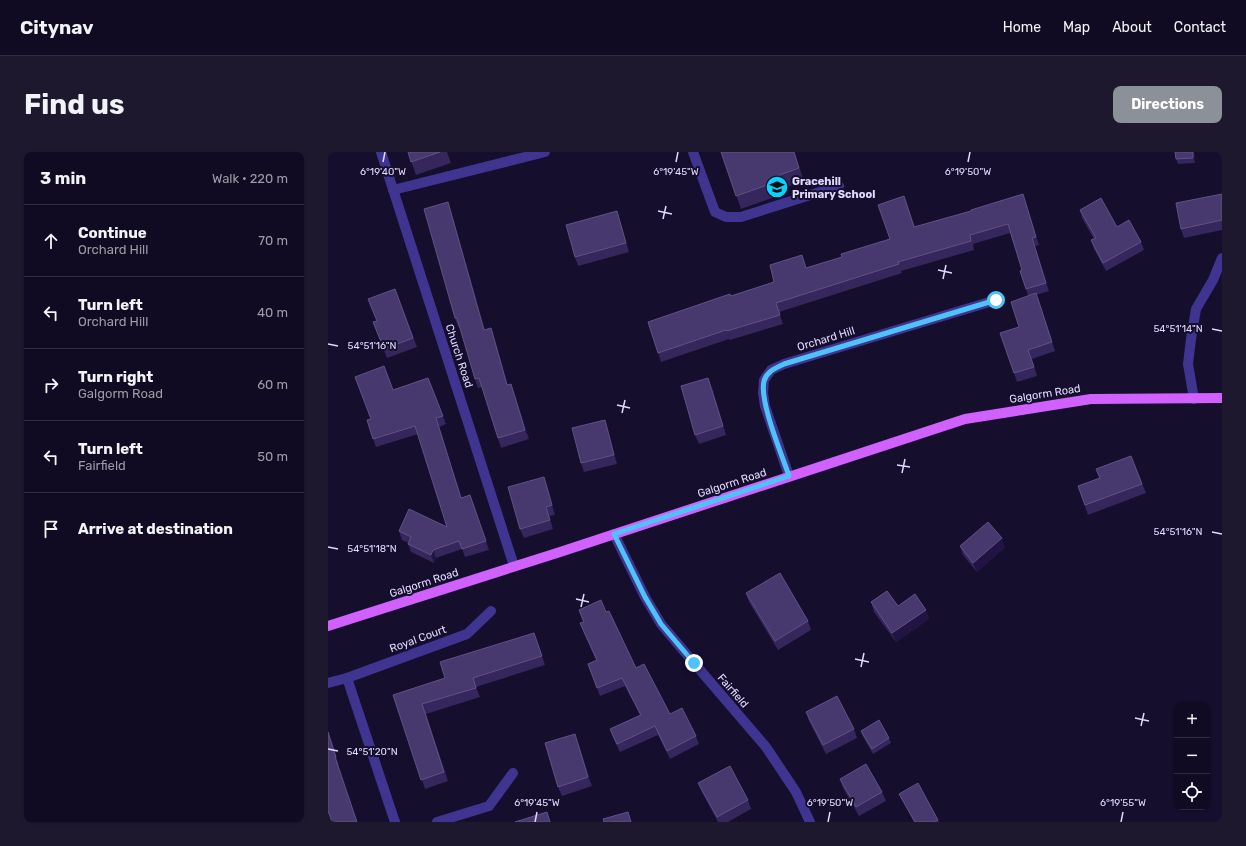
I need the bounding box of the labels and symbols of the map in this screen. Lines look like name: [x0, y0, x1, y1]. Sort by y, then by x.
text: 6°19'40"W: [360, 166, 406, 178]
text: 6°19'45"W: [653, 166, 699, 178]
text: 6°19'50"W: [945, 166, 991, 178]
school or university icon: Gracehill Primary School: [764, 174, 790, 200]
place label: Gracehill Primary School: [792, 175, 875, 201]
route start: [987, 291, 1005, 309]
street label: Church Road: [443, 322, 475, 390]
text: 54°51'14"N: [1153, 323, 1203, 335]
street label: Orchard Hill: [796, 324, 856, 354]
text: 54°51'16"N: [348, 340, 397, 352]
street label: Galgorm Road: [1009, 382, 1081, 406]
street label: Galgorm Road: [696, 466, 768, 500]
text: 54°51'16"N: [1154, 526, 1203, 538]
text: 54°51'18"N: [347, 543, 397, 555]
street label: Galgorm Road: [388, 566, 460, 600]
street label: Royal Court: [388, 623, 449, 655]
route end: [685, 654, 703, 672]
street label: Fairfield: [715, 671, 751, 711]
text: 54°51'20"N: [346, 746, 398, 758]
text: 6°19'45"W: [514, 797, 560, 809]
text: 6°19'50"W: [807, 797, 853, 809]
text: 6°19'55"W: [1100, 797, 1146, 809]

